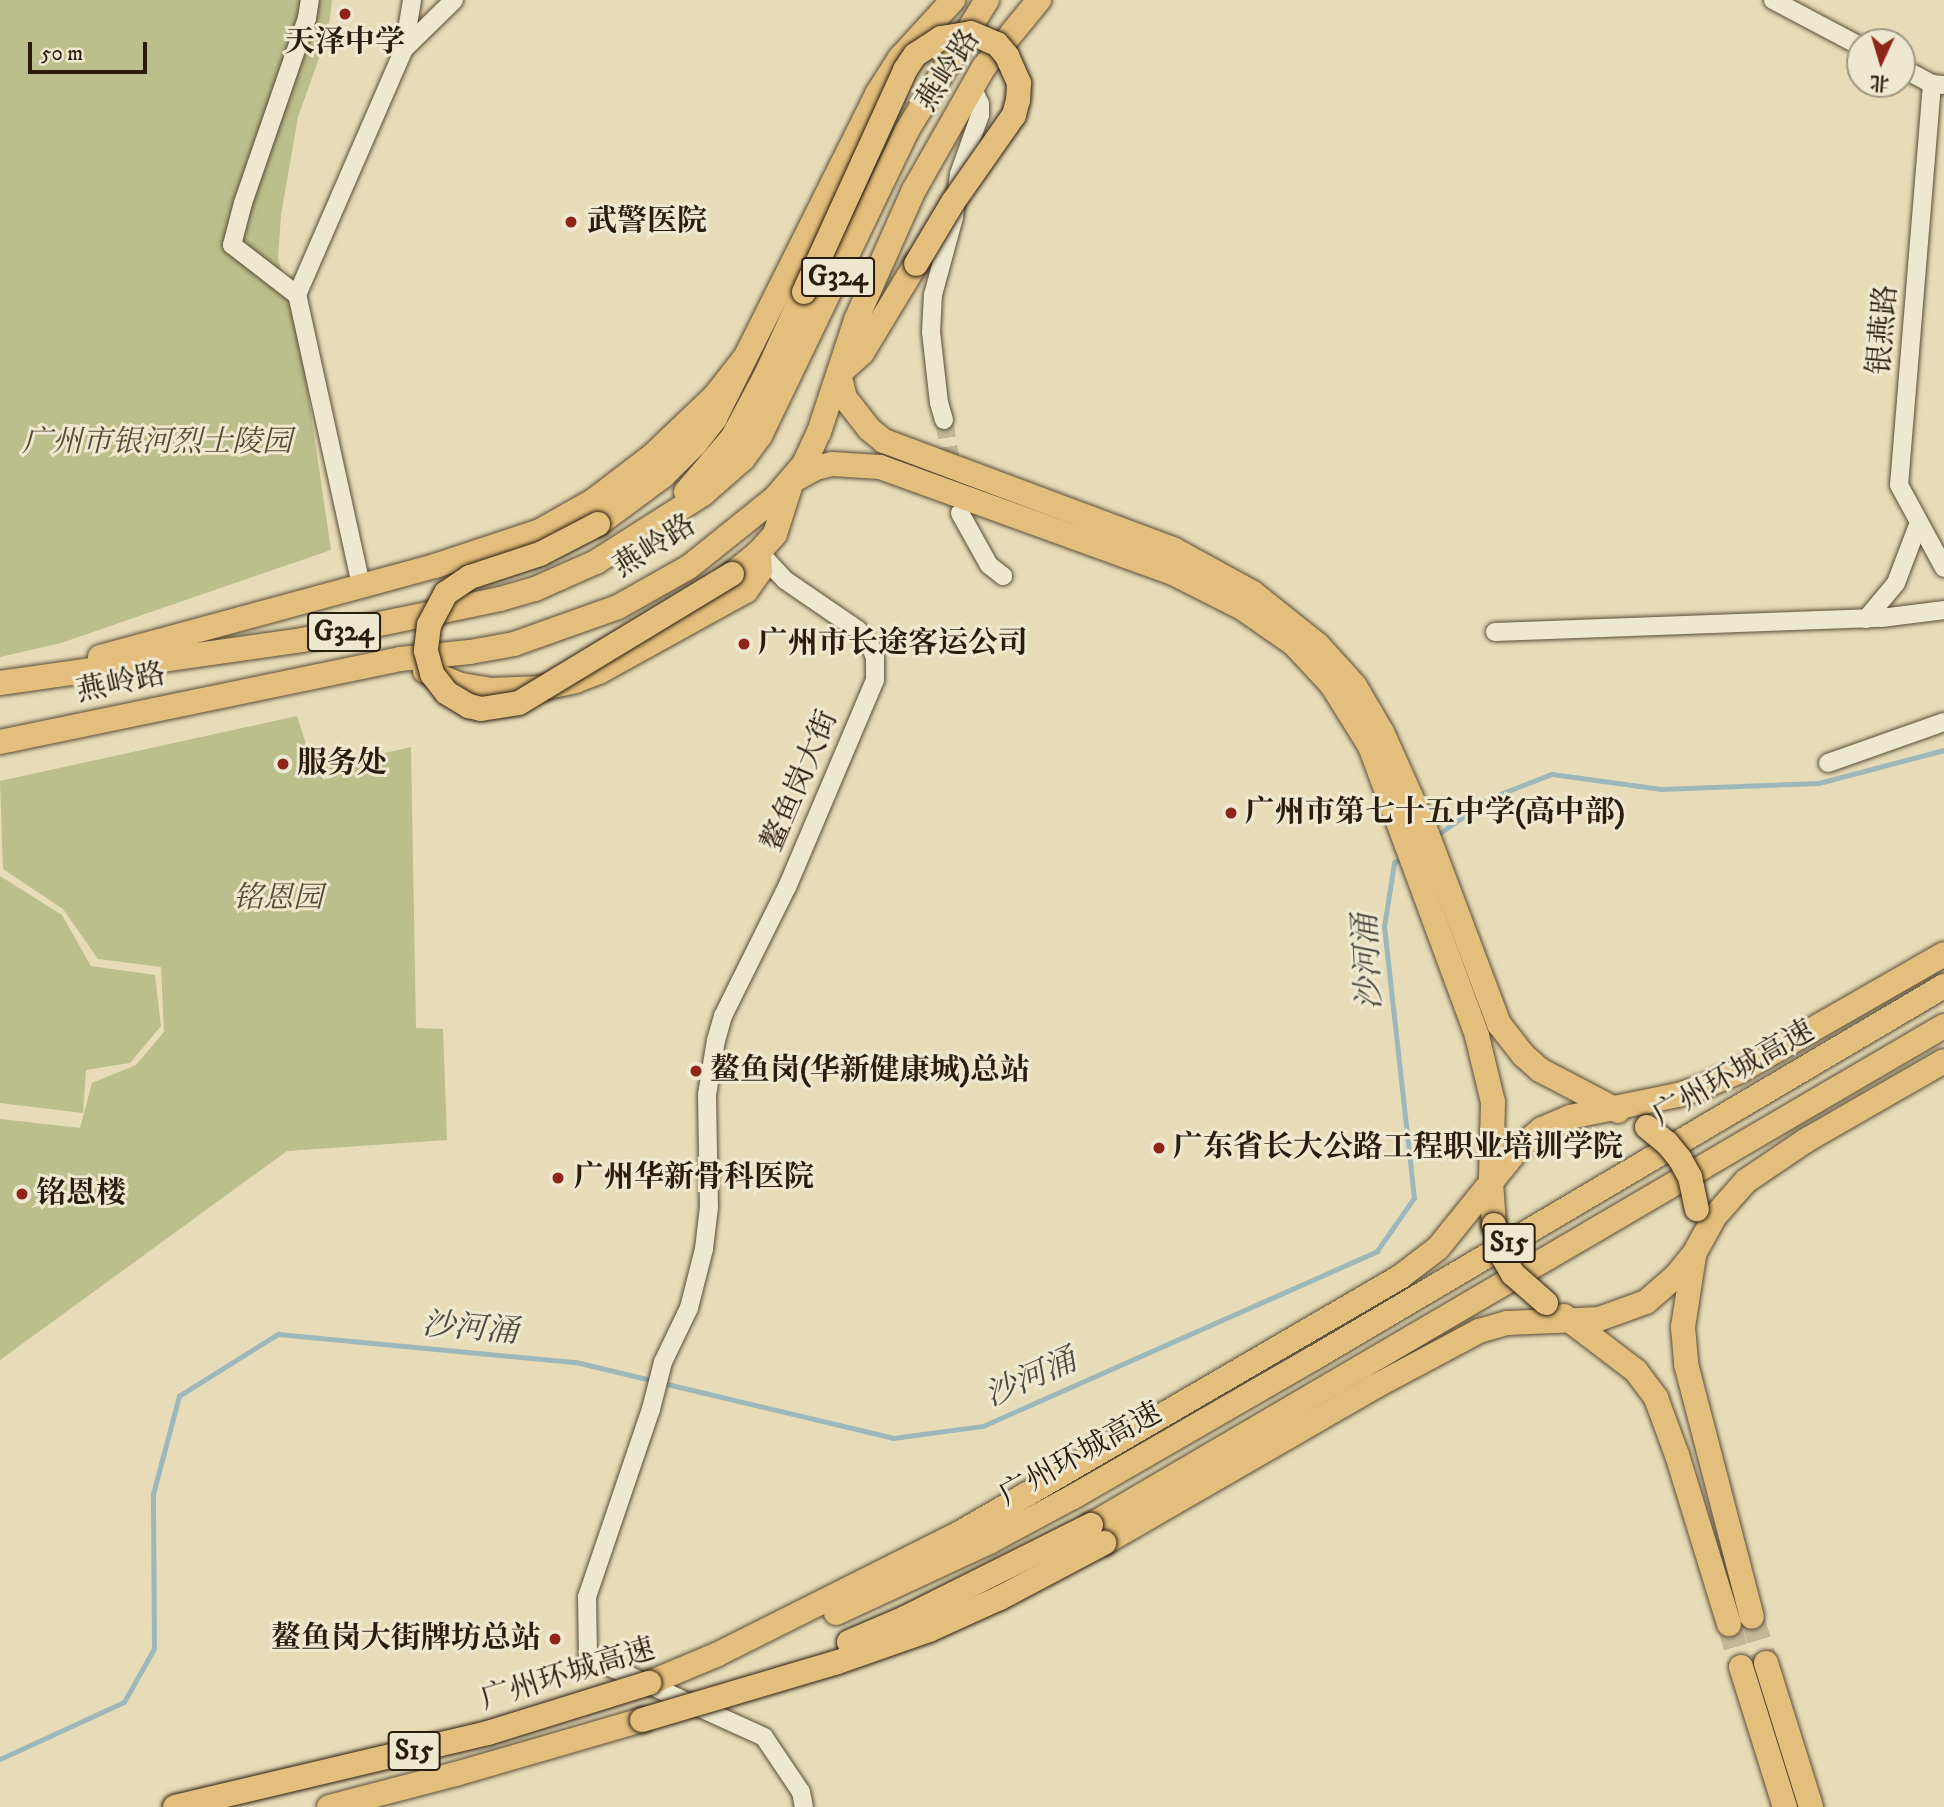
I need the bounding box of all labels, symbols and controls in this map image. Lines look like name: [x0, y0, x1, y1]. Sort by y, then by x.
marker: 天泽中学: [337, 6, 353, 22]
street label: 燕岭路: [909, 23, 989, 119]
place label: 天泽中学: [285, 25, 405, 61]
scale bar: [32, 28, 150, 72]
north arrow: [1846, 28, 1916, 98]
text: 50 m: [41, 41, 83, 67]
text: 北: [1869, 70, 1890, 95]
place label: 武警医院: [587, 204, 707, 240]
marker: 武警医院: [561, 212, 581, 232]
road number: G324: [800, 252, 876, 302]
street label: 银燕路: [1862, 284, 1906, 376]
park label: 广州市银河烈士陵园: [22, 425, 292, 461]
street label: 燕岭路: [607, 508, 703, 586]
road number: G324: [306, 608, 382, 656]
place label: 广州市长途客运公司: [758, 626, 1028, 662]
marker: 广州市长途客运公司: [736, 636, 752, 652]
street label: 燕岭路: [73, 657, 169, 711]
street label: 鳌鱼岗大街: [755, 705, 847, 857]
place label: 服务处: [297, 746, 387, 782]
marker: 服务处: [275, 756, 291, 772]
place label: 广州市第七十五中学(高中部): [1245, 795, 1625, 831]
marker: 广州市第七十五中学(高中部): [1223, 805, 1239, 821]
park label: 铭恩园: [233, 881, 323, 917]
water label: 沙河涌: [1347, 913, 1391, 1011]
street label: 广州环城高速: [1647, 1013, 1821, 1135]
place label: 鳌鱼岗(华新健康城)总站: [710, 1053, 1030, 1089]
marker: 鳌鱼岗(华新健康城)总站: [688, 1063, 704, 1079]
place label: 广东省长大公路工程职业培训学院: [1173, 1130, 1623, 1166]
marker: 广东省长大公路工程职业培训学院: [1151, 1140, 1167, 1156]
place label: 广州华新骨科医院: [574, 1160, 814, 1196]
marker: 广州华新骨科医院: [548, 1168, 568, 1188]
place label: 铭恩楼: [36, 1176, 126, 1212]
marker: 铭恩楼: [14, 1186, 30, 1202]
road number: S15: [1481, 1218, 1537, 1268]
water label: 沙河涌: [421, 1306, 519, 1352]
water label: 沙河涌: [979, 1342, 1083, 1416]
street label: 广州环城高速: [994, 1396, 1168, 1514]
place label: 鳌鱼岗大街牌坊总站: [271, 1621, 541, 1657]
street label: 广州环城高速: [477, 1631, 659, 1719]
marker: 鳌鱼岗大街牌坊总站: [547, 1631, 563, 1647]
road number: S15: [386, 1726, 442, 1776]

